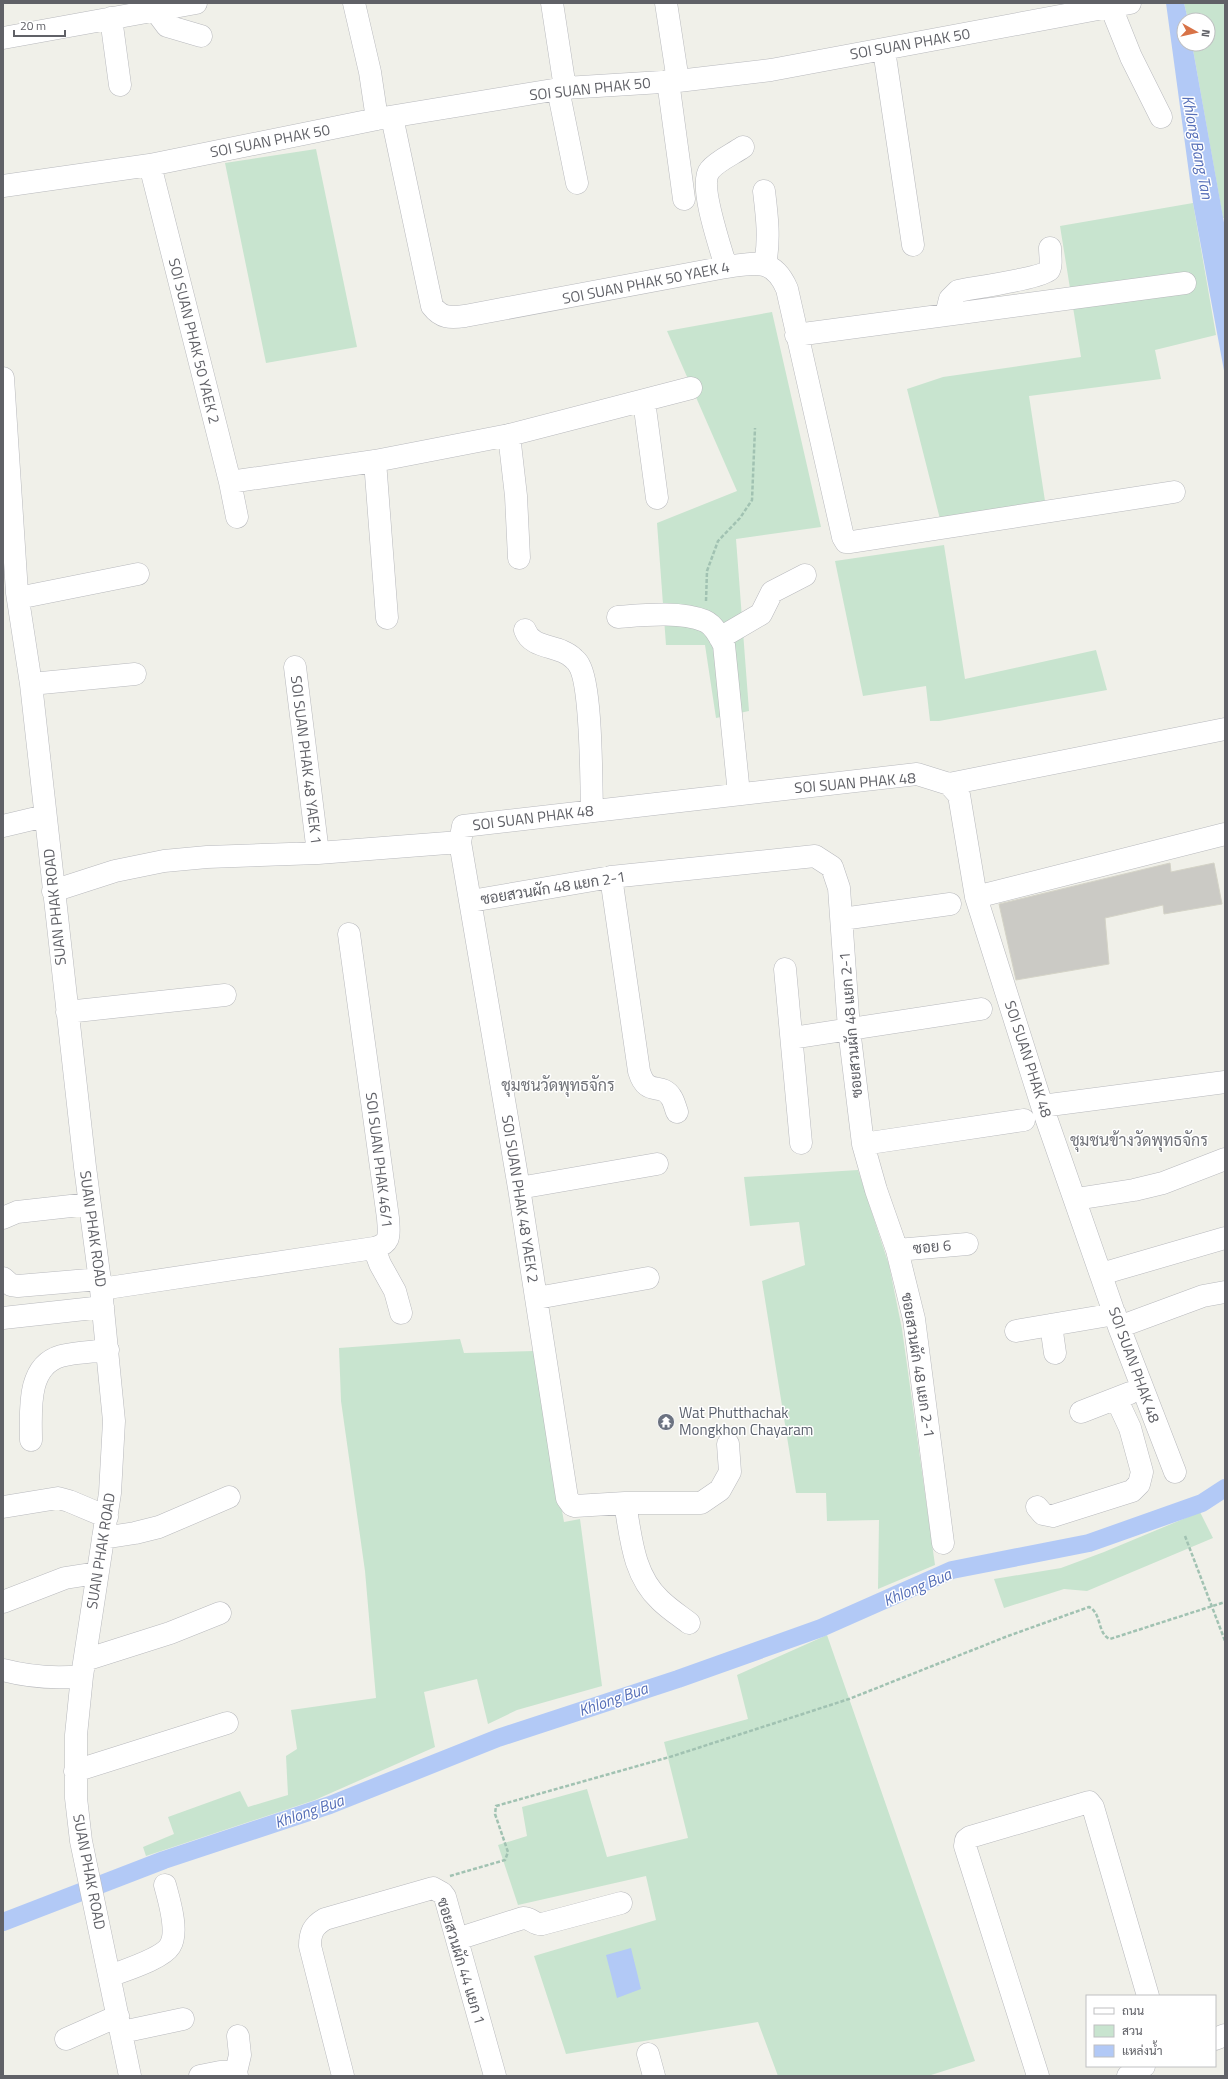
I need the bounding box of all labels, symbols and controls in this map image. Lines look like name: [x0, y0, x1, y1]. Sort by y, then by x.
scale bar: [14, 12, 65, 38]
north arrow: [1176, 12, 1216, 52]
text: 20 m: [20, 16, 46, 35]
street label: SOI SUAN PHAK 50: [848, 22, 972, 65]
text: N: [1197, 29, 1214, 38]
street label: SOI SUAN PHAK 50: [528, 71, 652, 106]
water label: Khlong Bang Tan: [1176, 93, 1220, 202]
street label: SOI SUAN PHAK 50: [208, 118, 332, 163]
street label: SOI SUAN PHAK 50 YAEK 4: [560, 255, 731, 310]
street label: SOI SUAN PHAK 50 YAEK 2: [163, 256, 226, 426]
street label: SOI SUAN PHAK 48 YAEK 1: [285, 674, 328, 846]
street label: SOI SUAN PHAK 48: [793, 766, 917, 799]
street label: SOI SUAN PHAK 48: [471, 799, 595, 836]
street label: SUAN PHAK ROAD: [37, 847, 72, 967]
street label: ซอยสวนผัก 48 แยก 2-1: [479, 865, 627, 910]
street label: ซอยสวนผัก 48 แยก 2-1: [833, 951, 868, 1099]
street label: SOI SUAN PHAK 48: [999, 997, 1058, 1120]
district label: ชุมชนวัดพุทธจักร: [501, 1073, 615, 1097]
street label: SOI SUAN PHAK 46/1: [360, 1091, 399, 1229]
street label: SOI SUAN PHAK 48 YAEK 2: [496, 1113, 545, 1285]
district label: ชุมชนข้างวัดพุทธจักร: [1070, 1128, 1208, 1152]
street label: SUAN PHAK ROAD: [74, 1169, 113, 1289]
street label: ซอย 6: [912, 1233, 952, 1260]
street label: ซอยสวนผัก 48 แยก 2-1: [896, 1291, 941, 1439]
street label: SOI SUAN PHAK 48: [1103, 1304, 1166, 1426]
place label: Wat Phutthachak Mongkhon Chayaram: [679, 1401, 813, 1441]
temple icon: Wat Phutthachak Mongkhon Chayaram: [656, 1412, 676, 1432]
street label: SUAN PHAK ROAD: [80, 1491, 121, 1611]
water label: Khlong Bua: [879, 1562, 956, 1612]
water label: Khlong Bua: [575, 1676, 652, 1722]
water label: Khlong Bua: [271, 1788, 348, 1834]
street label: SUAN PHAK ROAD: [67, 1812, 112, 1932]
street label: ซอยสวนผัก 44 แยก 1: [431, 1895, 492, 2027]
legend: [1086, 1995, 1216, 2067]
text: ถนน: [1122, 2001, 1145, 2020]
text: สวน: [1122, 2021, 1143, 2040]
text: แหล่งน้ำ: [1122, 2040, 1162, 2060]

